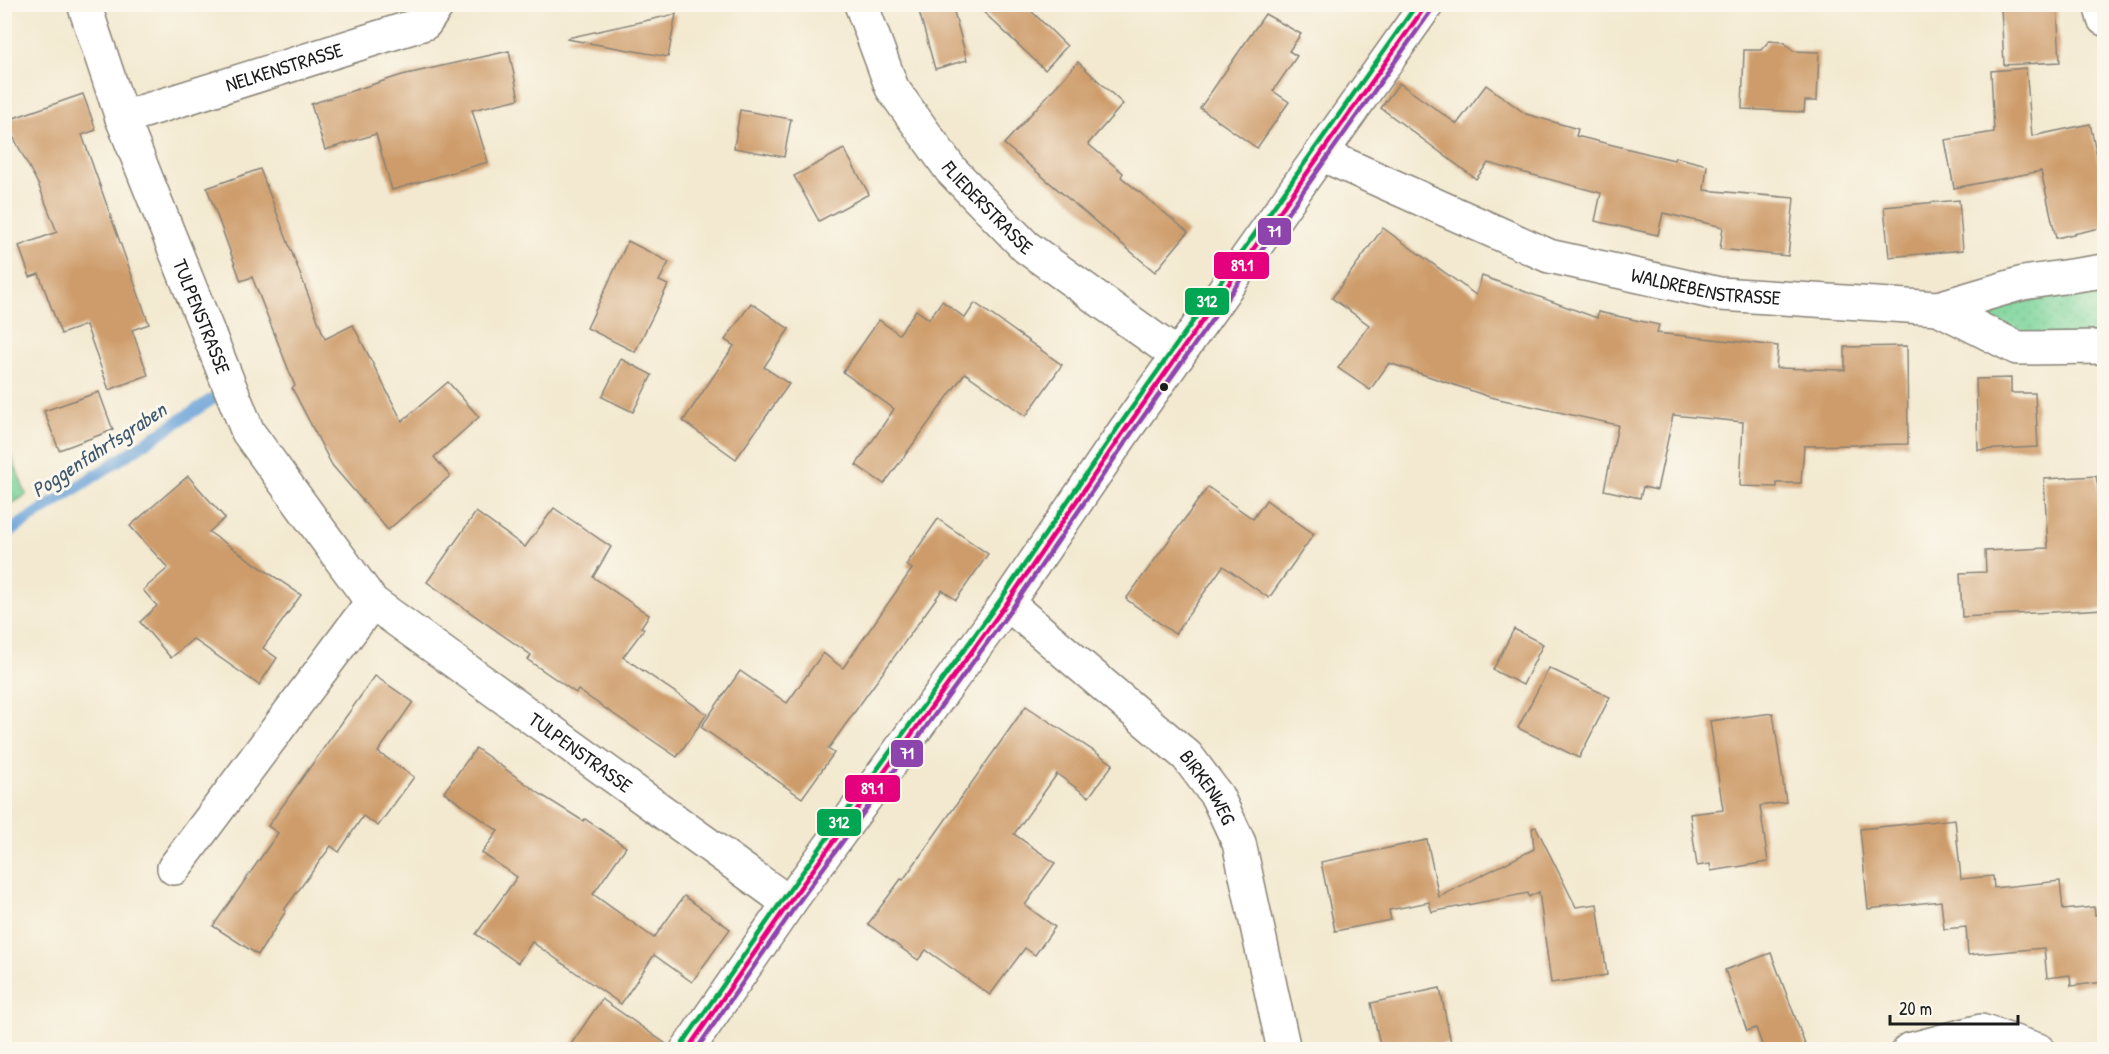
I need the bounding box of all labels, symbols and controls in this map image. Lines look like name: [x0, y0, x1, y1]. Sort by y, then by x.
street label: NELKENSTRASSE: [222, 36, 346, 98]
street label: FLIEDERSTRASSE: [935, 155, 1039, 261]
line badge: 71: [1257, 217, 1292, 246]
text: 71: [1266, 220, 1281, 242]
line badge: 89.1: [1213, 251, 1270, 280]
text: 89.1: [1231, 254, 1253, 276]
street label: TULPENSTRASSE: [167, 255, 237, 378]
street label: WALDREBENSTRASSE: [1629, 261, 1782, 311]
line badge: 312: [1184, 287, 1230, 316]
text: 312: [1197, 290, 1218, 312]
unlabelled marker: [1158, 381, 1170, 393]
water label: Poggenfahrtsgraben: [26, 394, 173, 504]
street label: TULPENSTRASSE: [524, 706, 638, 799]
line badge: 71: [890, 739, 924, 768]
text: 71: [899, 742, 914, 764]
street label: BIRKENWEG: [1174, 744, 1243, 829]
line badge: 89.1: [844, 774, 901, 803]
text: 89.1: [861, 777, 883, 799]
line badge: 312: [816, 808, 862, 837]
text: 312: [829, 811, 850, 833]
scale bar: [1890, 988, 2018, 1026]
text: 20 m: [1899, 996, 1932, 1021]

